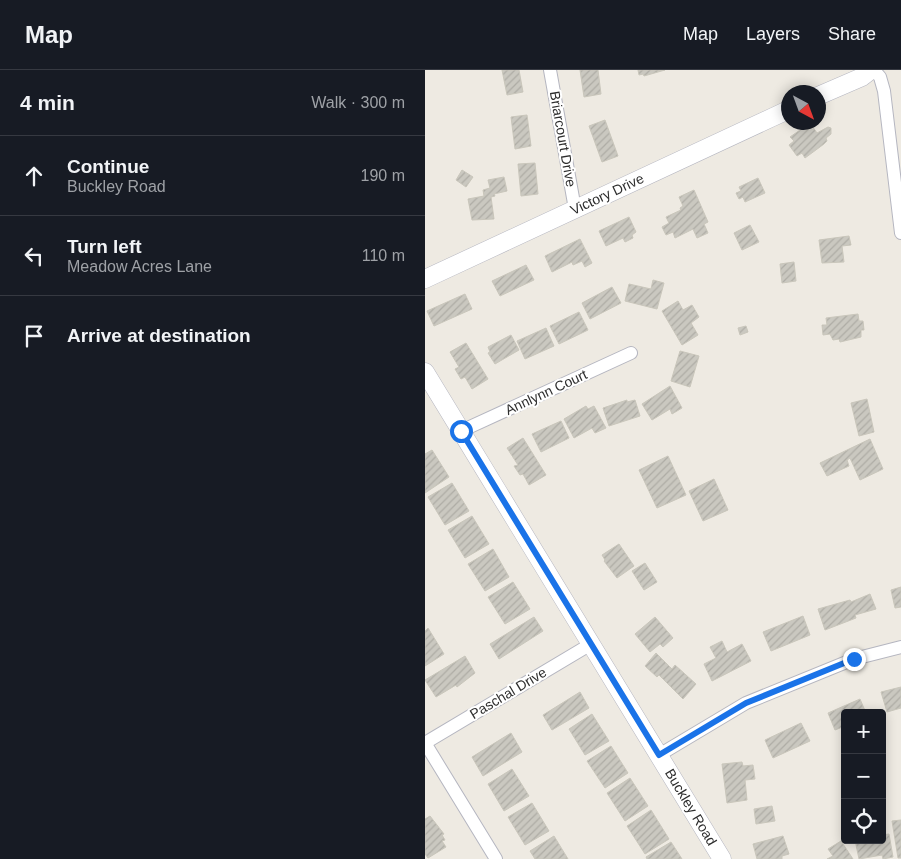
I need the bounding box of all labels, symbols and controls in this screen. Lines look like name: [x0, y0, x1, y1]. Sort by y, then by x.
text: Map: [25, 21, 73, 48]
text: Map: [683, 24, 718, 44]
text: Layers: [746, 24, 800, 44]
text: Share: [828, 24, 876, 44]
north arrow: [781, 85, 826, 130]
street label: Briarcourt Drive: [547, 90, 579, 188]
text: 4 min: [20, 91, 75, 114]
text: Walk · 300 m: [311, 94, 405, 111]
text: Continue: [67, 156, 149, 177]
icon: ahead: [20, 162, 48, 190]
text: 190 m: [361, 167, 405, 184]
street label: Victory Drive: [568, 170, 646, 218]
text: Buckley Road: [67, 178, 166, 195]
text: Turn left: [67, 236, 142, 257]
icon: left: [20, 242, 48, 270]
text: 110 m: [362, 247, 405, 264]
text: Meadow Acres Lane: [67, 258, 212, 275]
icon: arrive: [20, 322, 48, 350]
text: Arrive at destination: [67, 325, 251, 346]
street label: Annlynn Court: [502, 366, 590, 418]
route start: [450, 420, 473, 443]
route end: [843, 648, 866, 671]
street label: Paschal Drive: [467, 664, 549, 722]
map controls: [841, 709, 886, 844]
button: +: [841, 709, 886, 754]
button: −: [841, 754, 886, 799]
street label: Buckley Road: [662, 766, 720, 848]
button: locate: [841, 799, 886, 844]

